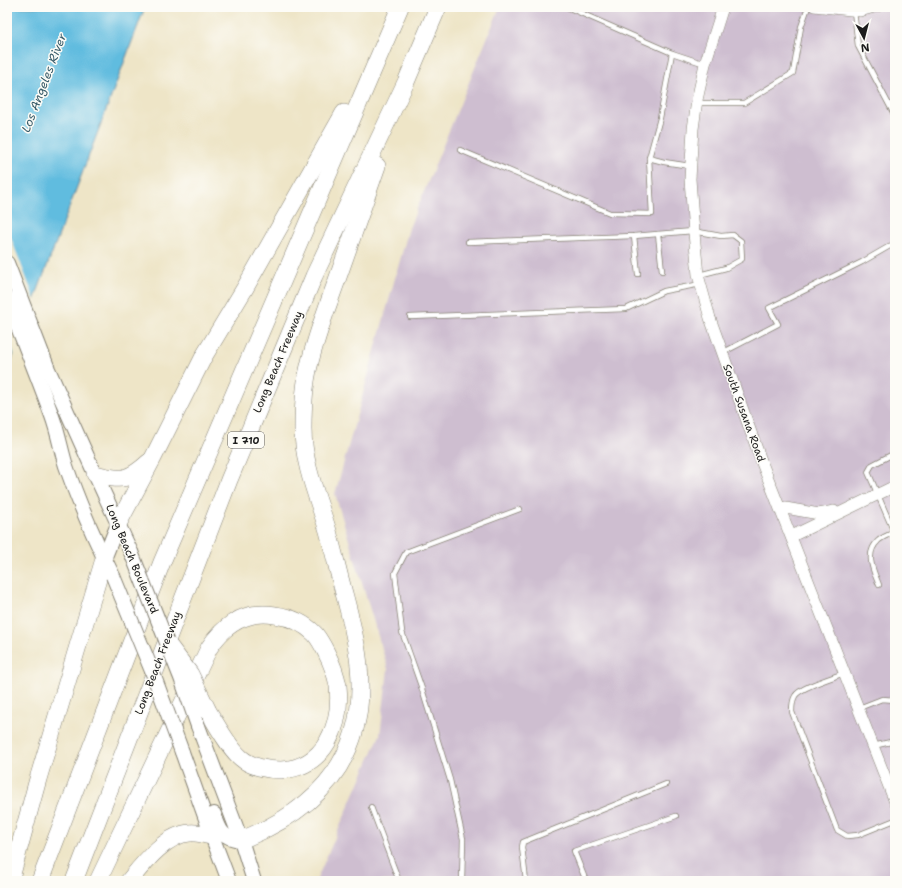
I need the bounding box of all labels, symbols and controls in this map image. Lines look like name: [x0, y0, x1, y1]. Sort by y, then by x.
north arrow: [844, 18, 884, 58]
water label: Los Angeles River: [18, 31, 70, 135]
text: N: [860, 39, 870, 55]
street label: Long Beach Freeway: [250, 309, 306, 415]
street label: South Susana Road: [719, 362, 769, 464]
road number: I 710: [228, 432, 264, 448]
street label: Long Beach Boulevard: [102, 502, 162, 616]
street label: Long Beach Freeway: [131, 609, 185, 717]

